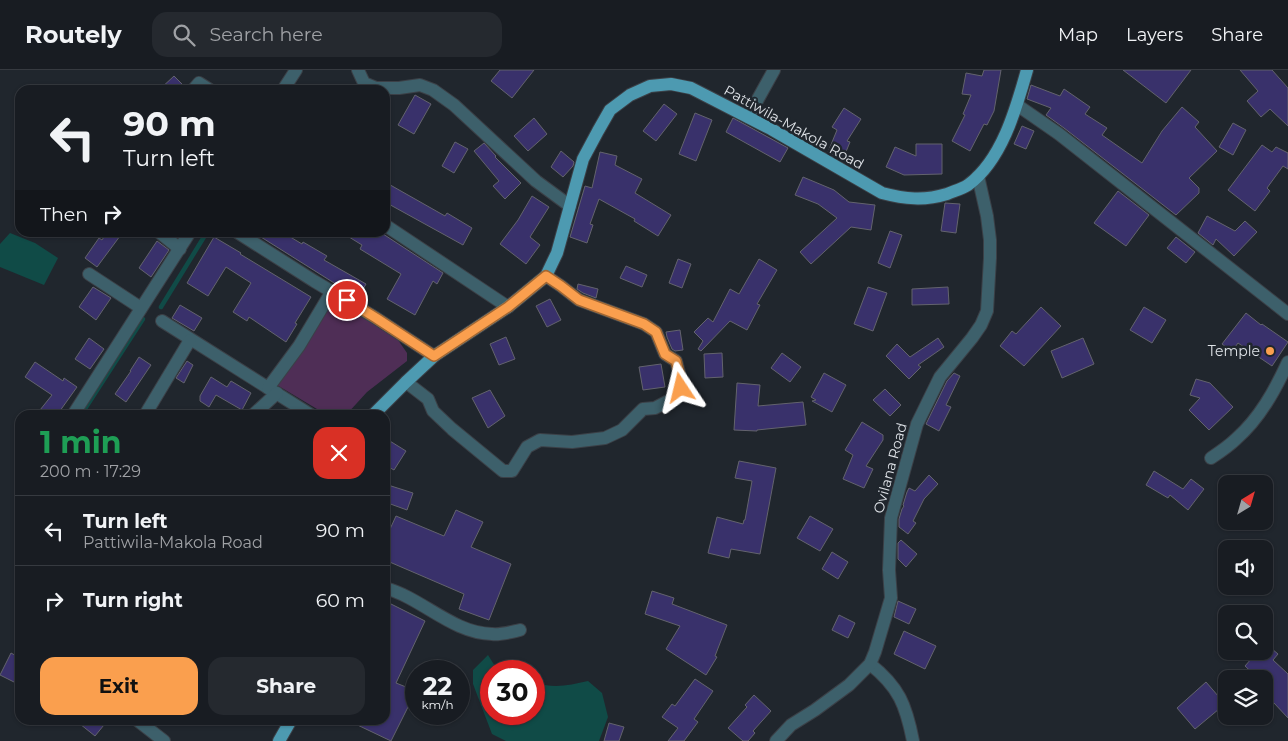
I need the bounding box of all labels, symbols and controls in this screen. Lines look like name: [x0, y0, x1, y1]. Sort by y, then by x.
search box: [152, 12, 502, 57]
text: Routely: [25, 20, 122, 49]
icon: search: [170, 21, 198, 49]
text: Search here: [210, 23, 323, 46]
text: Map: [1058, 24, 1098, 46]
text: Layers: [1126, 24, 1183, 46]
text: Share: [1211, 24, 1263, 46]
street label: Pattiwila-Makola Road: [721, 81, 867, 173]
text: 90 m: [123, 102, 216, 145]
icon: left: [40, 105, 105, 170]
text: Turn left: [123, 145, 215, 172]
icon: right: [98, 200, 126, 228]
text: Then: [40, 203, 88, 226]
pin: [326, 279, 368, 321]
icon: arrive: [333, 286, 361, 314]
place label: Temple: [1208, 342, 1260, 360]
marker: Temple: [1264, 345, 1276, 357]
position arrow: [654, 361, 706, 413]
street label: Ovilana Road: [869, 421, 911, 515]
text: 1 min: [40, 424, 121, 461]
button: close: [313, 427, 365, 479]
text: 200 m · 17:29: [40, 462, 141, 481]
north arrow: [1218, 475, 1272, 530]
map controls: [1218, 475, 1273, 725]
text: Turn left: [83, 510, 168, 533]
icon: left: [40, 517, 68, 545]
text: 90 m: [316, 519, 365, 542]
text: Pattiwila-Makola Road: [83, 533, 263, 552]
button: sound: [1218, 540, 1273, 595]
icon: right: [40, 587, 68, 615]
text: Turn right: [83, 589, 183, 612]
text: 60 m: [316, 589, 365, 612]
button: search: [1218, 605, 1273, 660]
button: Exit: [40, 657, 198, 715]
button: Share: [208, 657, 365, 715]
speed limit sign: 30: [480, 660, 545, 725]
button: layers: [1218, 670, 1273, 725]
text: 22: [423, 671, 452, 701]
text: km/h: [421, 697, 454, 712]

